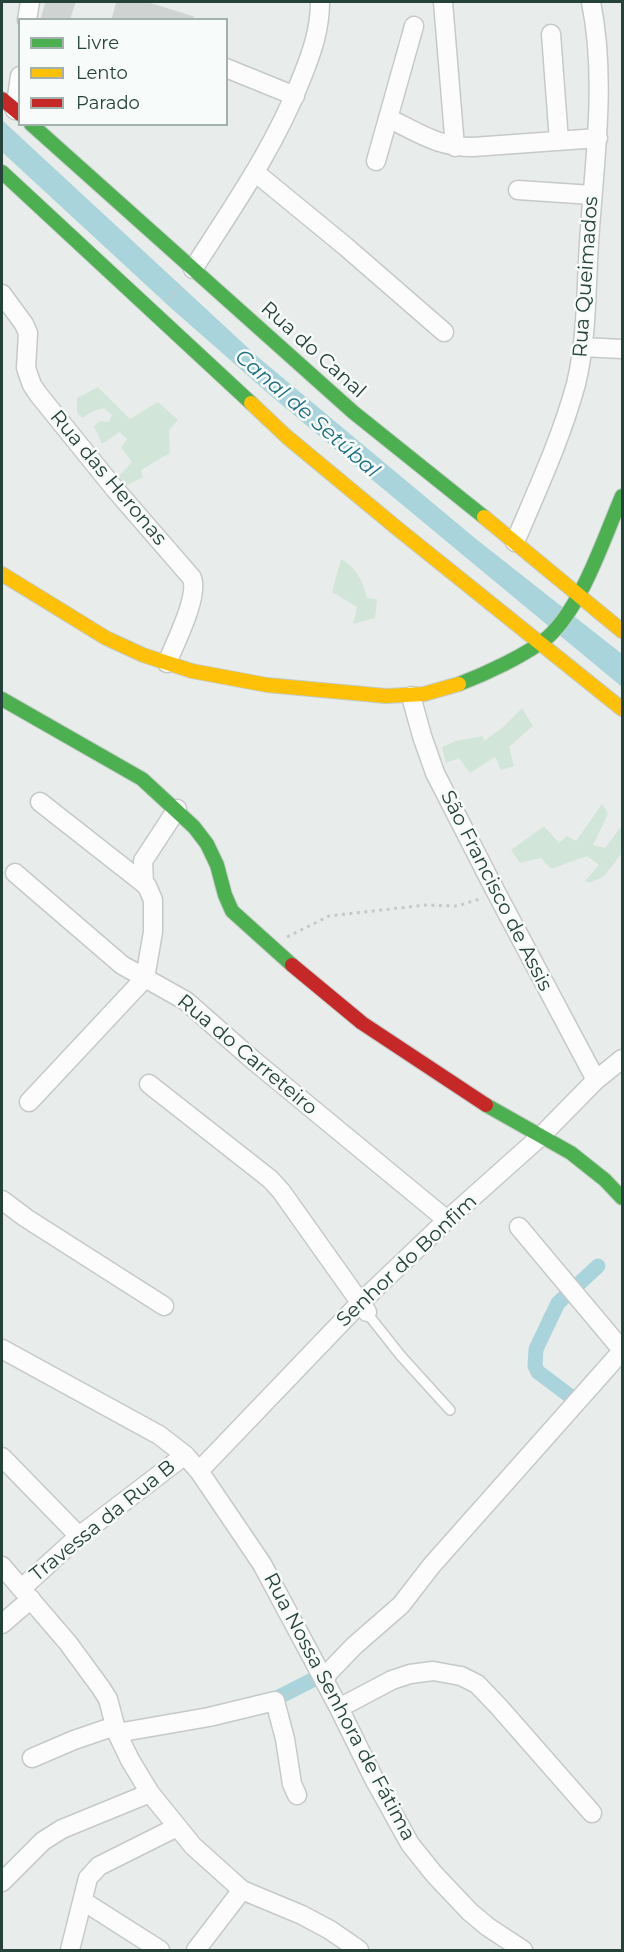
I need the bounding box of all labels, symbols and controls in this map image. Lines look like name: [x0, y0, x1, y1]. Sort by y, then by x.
legend: [18, 18, 228, 126]
text: Livre: [76, 32, 119, 54]
text: Lento: [76, 62, 128, 84]
text: Parado: [76, 92, 140, 114]
street label: Rua Queimados: [568, 196, 604, 358]
street label: Rua do Canal: [256, 297, 370, 403]
water label: Canal de Setúbal: [230, 344, 384, 484]
street label: Rua das Heronas: [44, 406, 172, 550]
street label: São Francisco de Assis: [435, 787, 557, 995]
street label: Rua do Carreteiro: [172, 989, 322, 1121]
street label: Senhor do Bonfim: [332, 1190, 482, 1332]
street label: Travessa da Rua B: [26, 1455, 180, 1587]
street label: Rua Nossa Senhora de Fátima: [258, 1569, 420, 1845]

